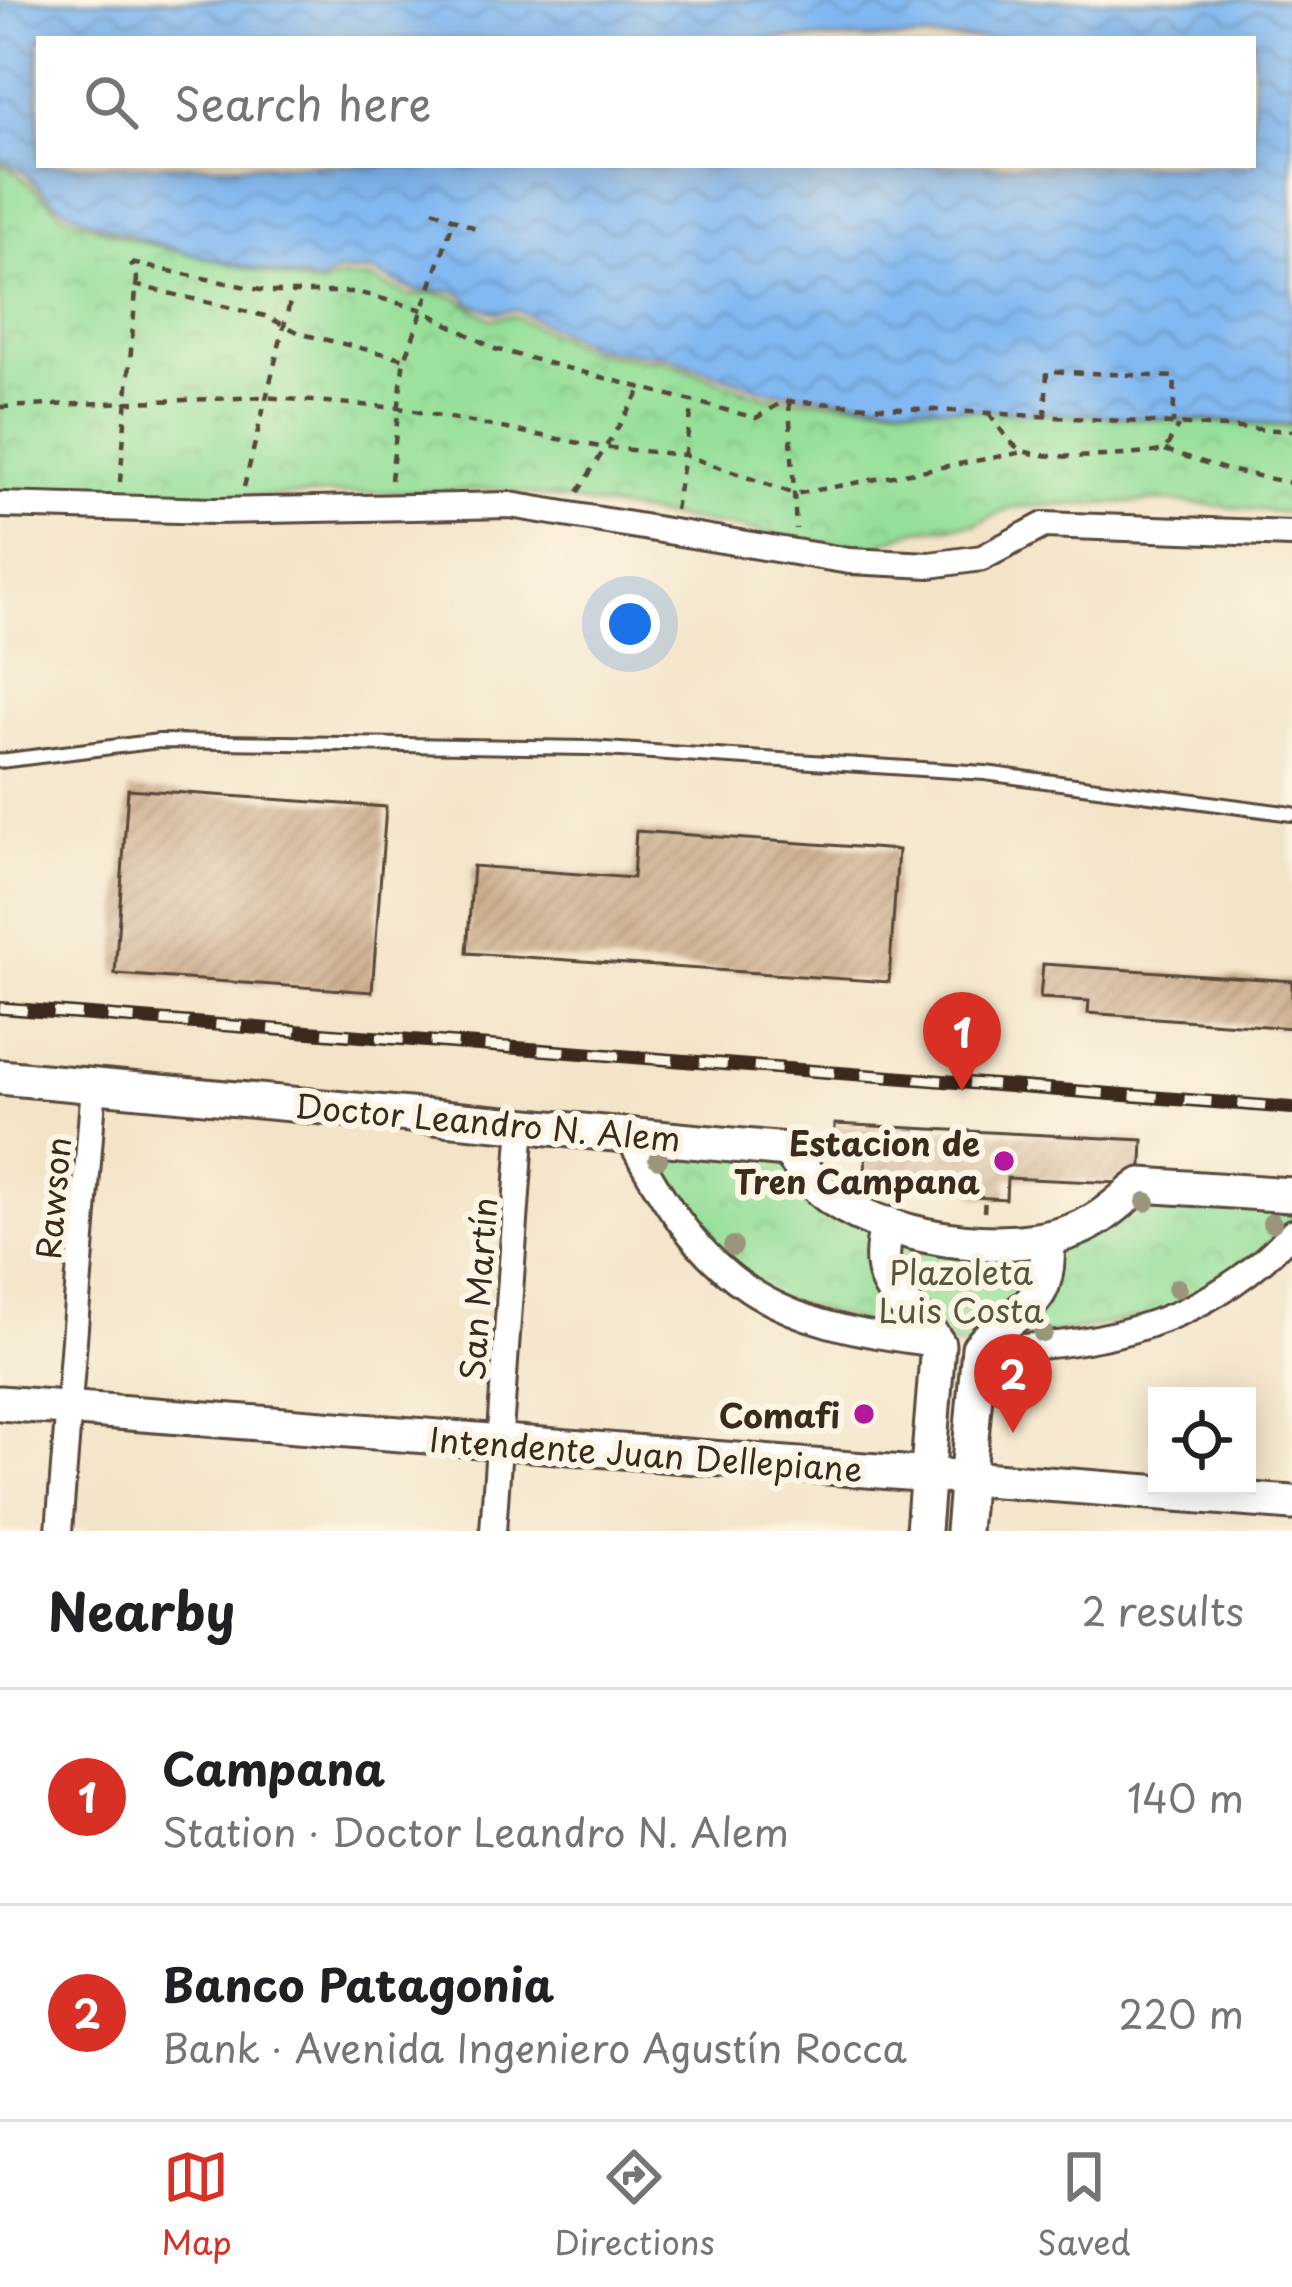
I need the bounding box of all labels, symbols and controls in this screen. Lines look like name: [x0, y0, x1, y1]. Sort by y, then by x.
search box: [36, 36, 1256, 168]
text: Search here: [174, 68, 431, 136]
icon: search: [78, 69, 144, 135]
your location: [600, 594, 660, 654]
pin: 1: [923, 992, 1001, 1091]
street label: Doctor Leandro N. Alem: [293, 1079, 683, 1163]
place label: Estacion de Tren Campana: [734, 1117, 980, 1205]
street label: Rawson: [22, 1135, 82, 1261]
marker: Estacion de Tren Campana: [991, 1148, 1017, 1174]
street label: San Martín: [446, 1196, 508, 1382]
park label: Plazoleta Luis Costa: [878, 1246, 1044, 1334]
pin: 2: [974, 1334, 1052, 1433]
map controls: [1148, 1387, 1256, 1495]
button: locate: [1148, 1387, 1256, 1495]
place label: Comafi: [719, 1389, 840, 1439]
marker: Comafi: [851, 1401, 877, 1427]
street label: Intendente Juan Dellepiane: [428, 1413, 864, 1493]
text: Nearby: [48, 1571, 235, 1648]
text: 2 results: [1082, 1580, 1244, 1639]
text: Campana: [162, 1733, 385, 1801]
text: 1: [78, 1767, 96, 1826]
text: 140 m: [1127, 1767, 1244, 1826]
text: Station · Doctor Leandro N. Alem: [162, 1801, 789, 1860]
text: Banco Patagonia: [162, 1949, 554, 2017]
text: 2: [73, 1983, 101, 2042]
text: 220 m: [1119, 1983, 1244, 2042]
text: Bank · Avenida Ingeniero Agustín Rocca: [162, 2017, 907, 2076]
tab: Map: [161, 2144, 232, 2266]
tab: Directions: [554, 2144, 715, 2266]
tab: Saved: [1037, 2144, 1131, 2266]

